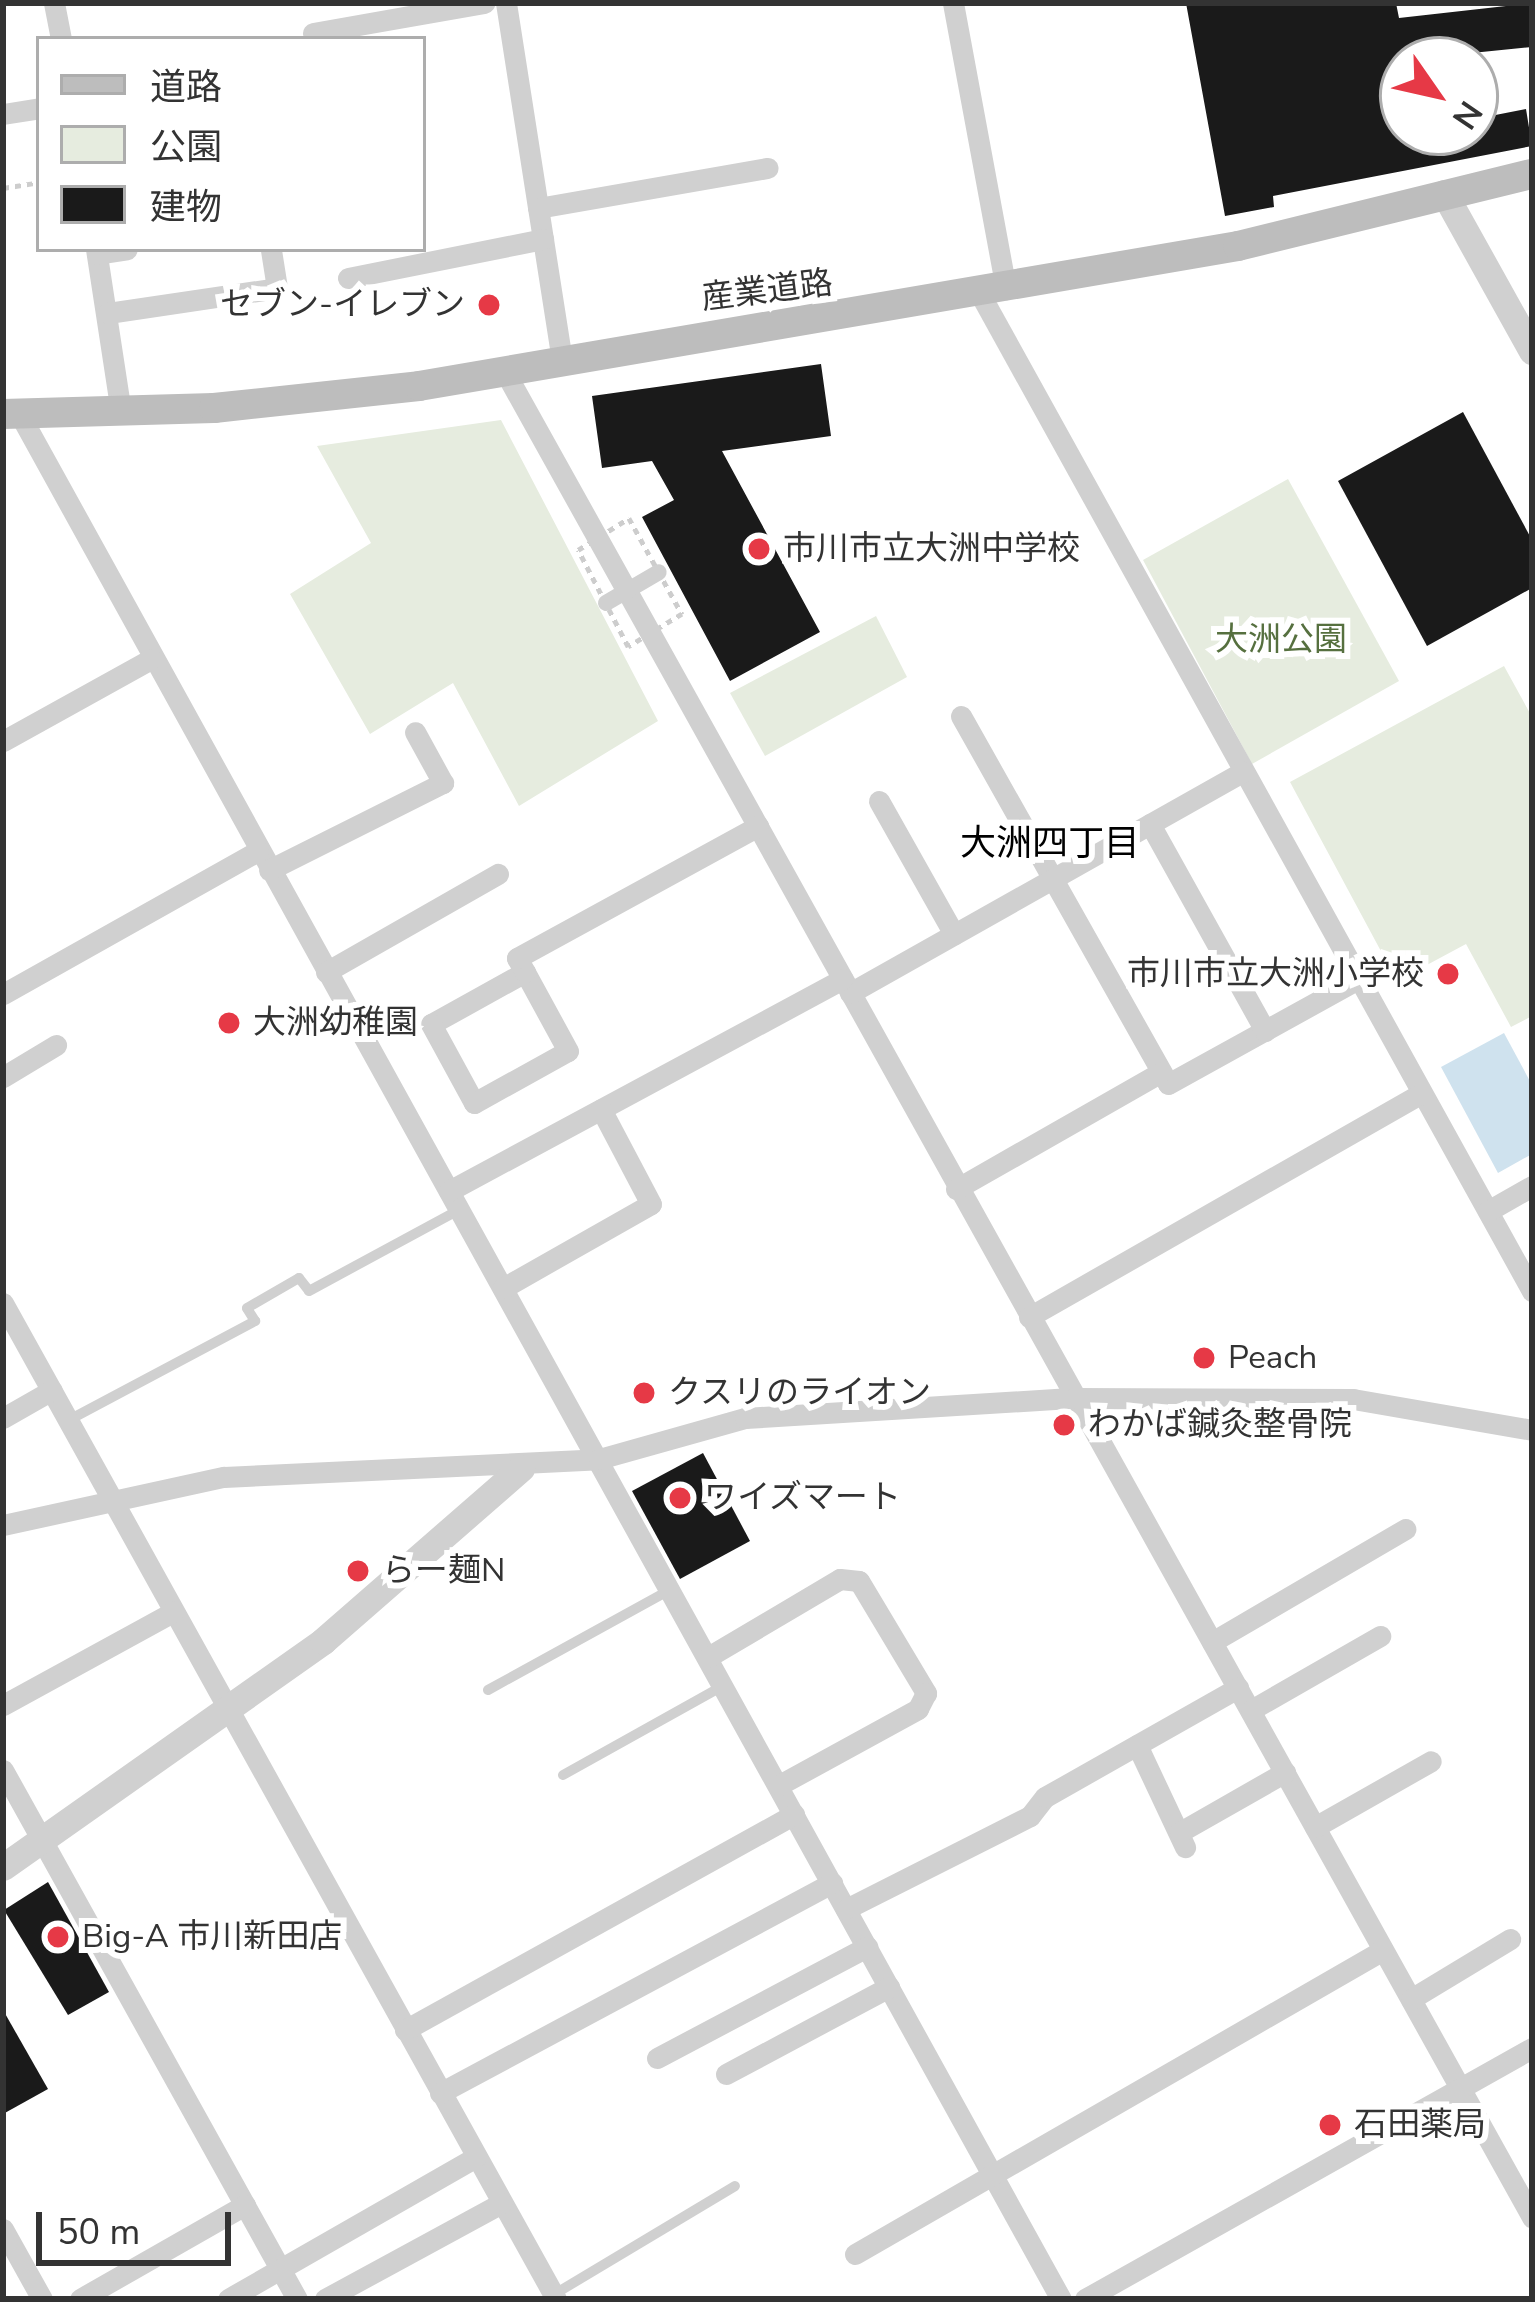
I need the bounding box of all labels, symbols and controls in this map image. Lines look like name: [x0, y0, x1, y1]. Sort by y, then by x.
legend: [36, 36, 426, 252]
north arrow: [1379, 36, 1499, 156]
text: 道路: [150, 63, 222, 112]
text: N: [1441, 92, 1492, 138]
text: 公園: [150, 123, 222, 172]
text: 建物: [150, 183, 222, 232]
street label: 産業道路: [699, 263, 835, 319]
place label: セブン-イレブン: [220, 285, 465, 325]
marker: セブン-イレブン: [476, 292, 502, 318]
place label: 市川市立大洲中学校: [783, 529, 1080, 569]
marker: 市川市立大洲中学校: [746, 536, 772, 562]
park label: 大洲公園: [1215, 620, 1347, 660]
district label: 大洲四丁目: [960, 822, 1140, 866]
place label: 市川市立大洲小学校: [1127, 954, 1424, 994]
marker: 市川市立大洲小学校: [1435, 961, 1461, 987]
place label: 大洲幼稚園: [253, 1003, 418, 1043]
marker: 大洲幼稚園: [216, 1010, 242, 1036]
place label: Peach: [1228, 1338, 1317, 1378]
marker: Peach: [1191, 1345, 1217, 1371]
place label: クスリのライオン: [668, 1373, 932, 1413]
marker: クスリのライオン: [631, 1380, 657, 1406]
place label: わかば鍼灸整骨院: [1088, 1405, 1352, 1445]
marker: わかば鍼灸整骨院: [1051, 1412, 1077, 1438]
place label: ワイズマート: [704, 1478, 902, 1518]
marker: ワイズマート: [667, 1485, 693, 1511]
place label: らー麺N: [382, 1551, 505, 1591]
marker: らー麺N: [345, 1558, 371, 1584]
place label: Big-A 市川新田店: [82, 1917, 342, 1957]
marker: Big-A 市川新田店: [45, 1924, 71, 1950]
place label: 石田薬局: [1354, 2105, 1486, 2145]
marker: 石田薬局: [1317, 2112, 1343, 2138]
scale bar: [42, 2188, 237, 2262]
text: 50 m: [57, 2208, 140, 2257]

